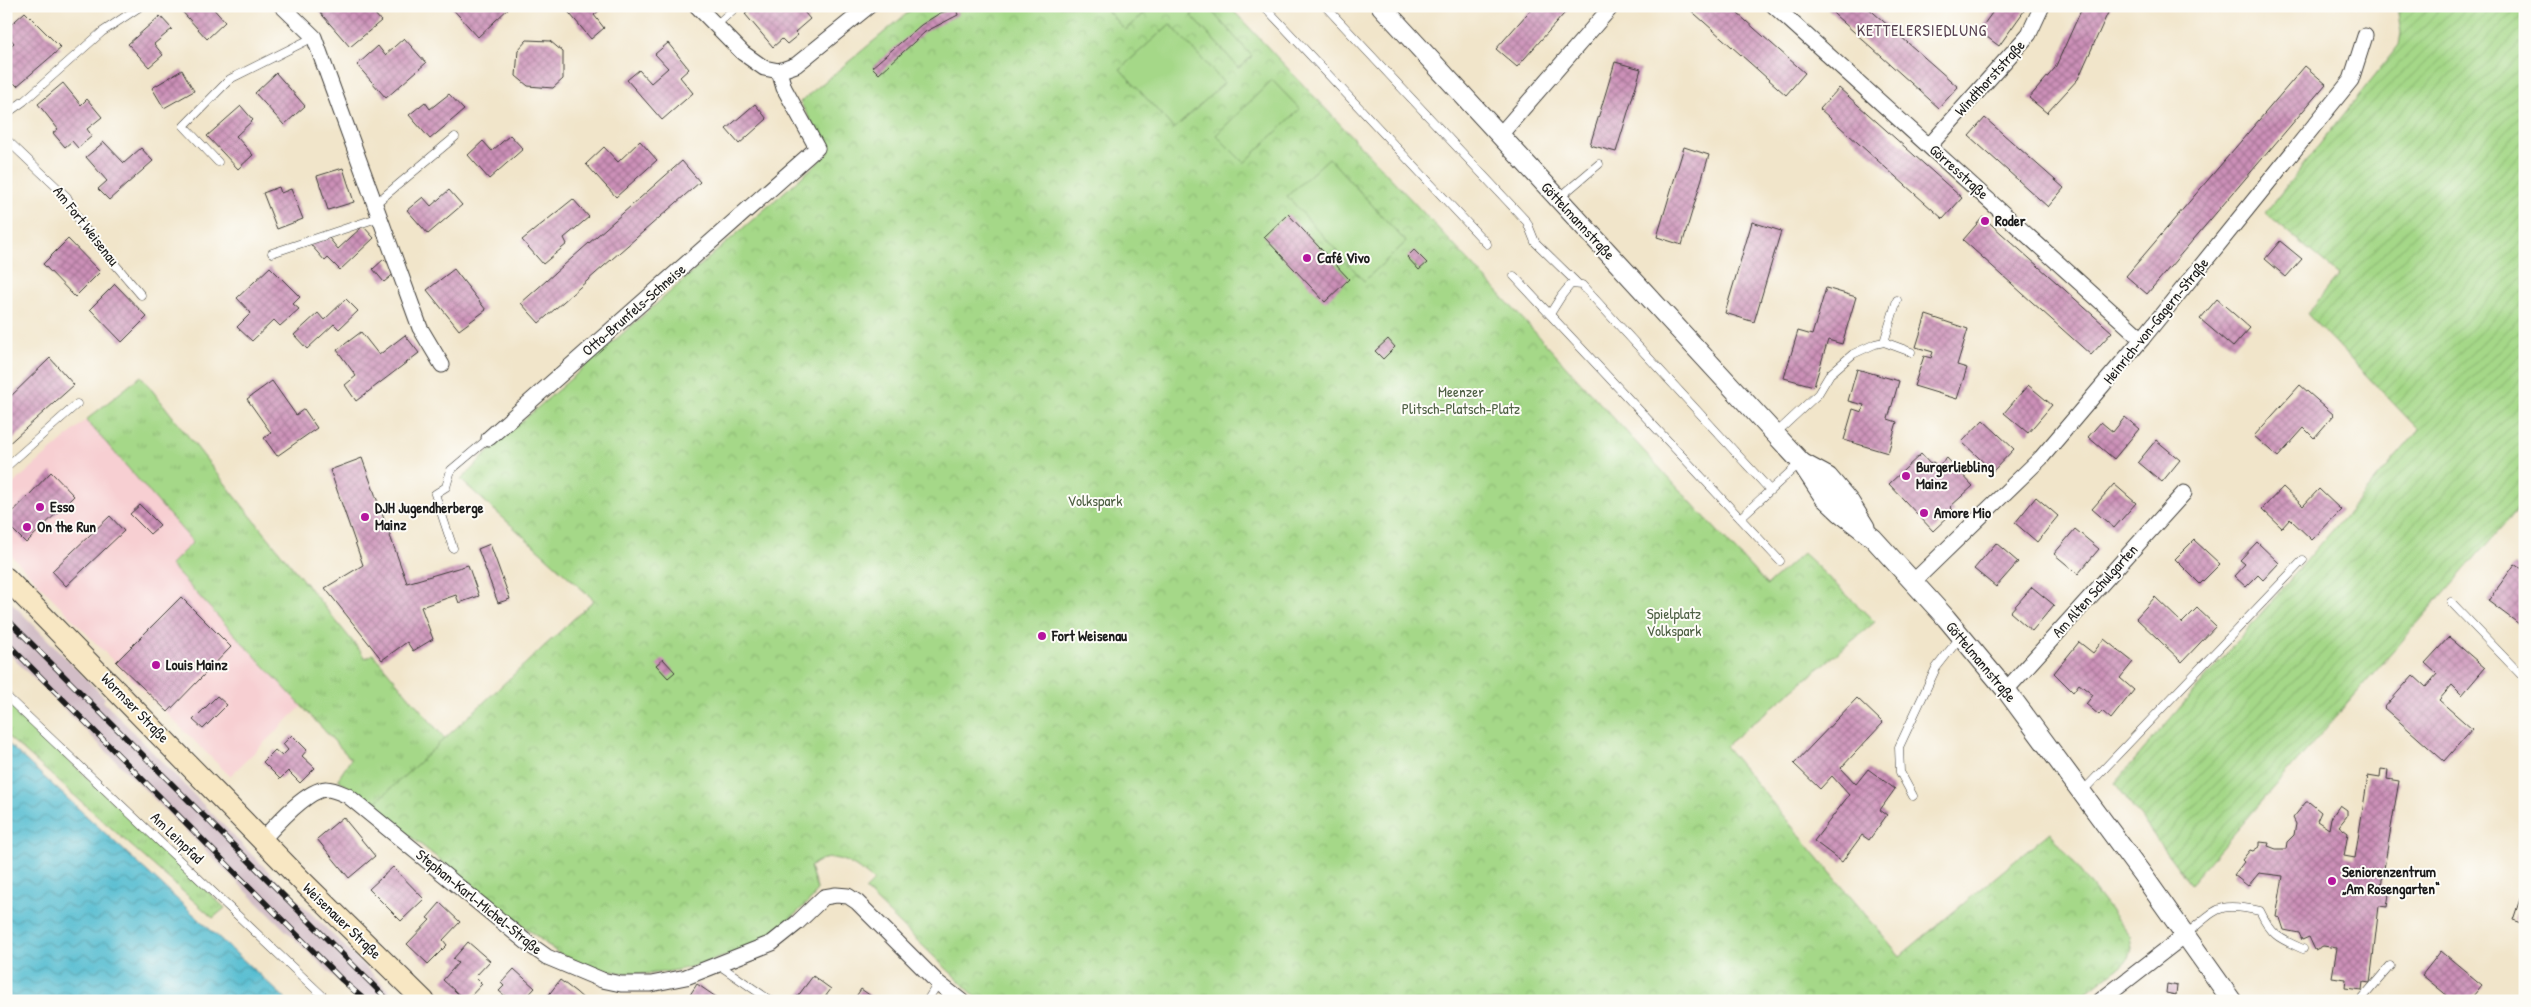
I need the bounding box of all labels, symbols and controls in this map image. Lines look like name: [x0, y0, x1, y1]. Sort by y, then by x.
district label: KETTELERSIEDLUNG: [1857, 19, 1987, 41]
street label: Windthorststraße: [1950, 35, 2030, 120]
street label: Görresstraße: [1925, 139, 1994, 204]
street label: Göttelmannstraße: [1537, 177, 1620, 264]
street label: Am Fort Weisenau: [49, 181, 124, 270]
place label: Roder: [1995, 210, 2026, 231]
marker: Roder: [1979, 215, 1991, 227]
place label: Café Vivo: [1317, 247, 1370, 268]
marker: Café Vivo: [1301, 252, 1313, 264]
street label: Heinrich-von-Gagern-Straße: [2098, 253, 2213, 388]
street label: Otto-Brunfels-Schneise: [577, 259, 690, 361]
park label: Meenzer Plitsch-Platsch-Platz: [1402, 381, 1521, 419]
place label: Burgerliebling Mainz: [1916, 456, 1994, 494]
marker: Burgerliebling Mainz: [1900, 470, 1912, 482]
park label: Volkspark: [1068, 490, 1122, 511]
place label: Esso: [50, 496, 74, 517]
place label: DJH Jugendherberge Mainz: [375, 497, 484, 535]
marker: Esso: [34, 501, 46, 513]
place label: Amore Mio: [1934, 502, 1991, 523]
marker: Amore Mio: [1918, 507, 1930, 519]
marker: DJH Jugendherberge Mainz: [359, 511, 371, 523]
place label: On the Run: [37, 516, 96, 537]
marker: On the Run: [21, 521, 33, 533]
street label: Am Alten Schulgarten: [2047, 539, 2142, 642]
park label: Spielplatz Volkspark: [1647, 603, 1702, 641]
street label: Göttelmannstraße: [1941, 617, 2021, 707]
place label: Fort Weisenau: [1051, 625, 1128, 646]
marker: Fort Weisenau: [1036, 630, 1048, 642]
place label: Louis Mainz: [166, 654, 228, 675]
marker: Louis Mainz: [150, 659, 162, 671]
street label: Wormser Straße: [97, 668, 174, 747]
street label: Am Leinpfad: [146, 807, 209, 868]
street label: Stephan-Karl-Michel-Straße: [412, 844, 547, 959]
place label: Seniorenzentrum „Am Rosengarten“: [2342, 861, 2440, 900]
marker: Seniorenzentrum „Am Rosengarten“: [2326, 875, 2338, 887]
street label: Weisenauer Straße: [298, 878, 386, 964]

